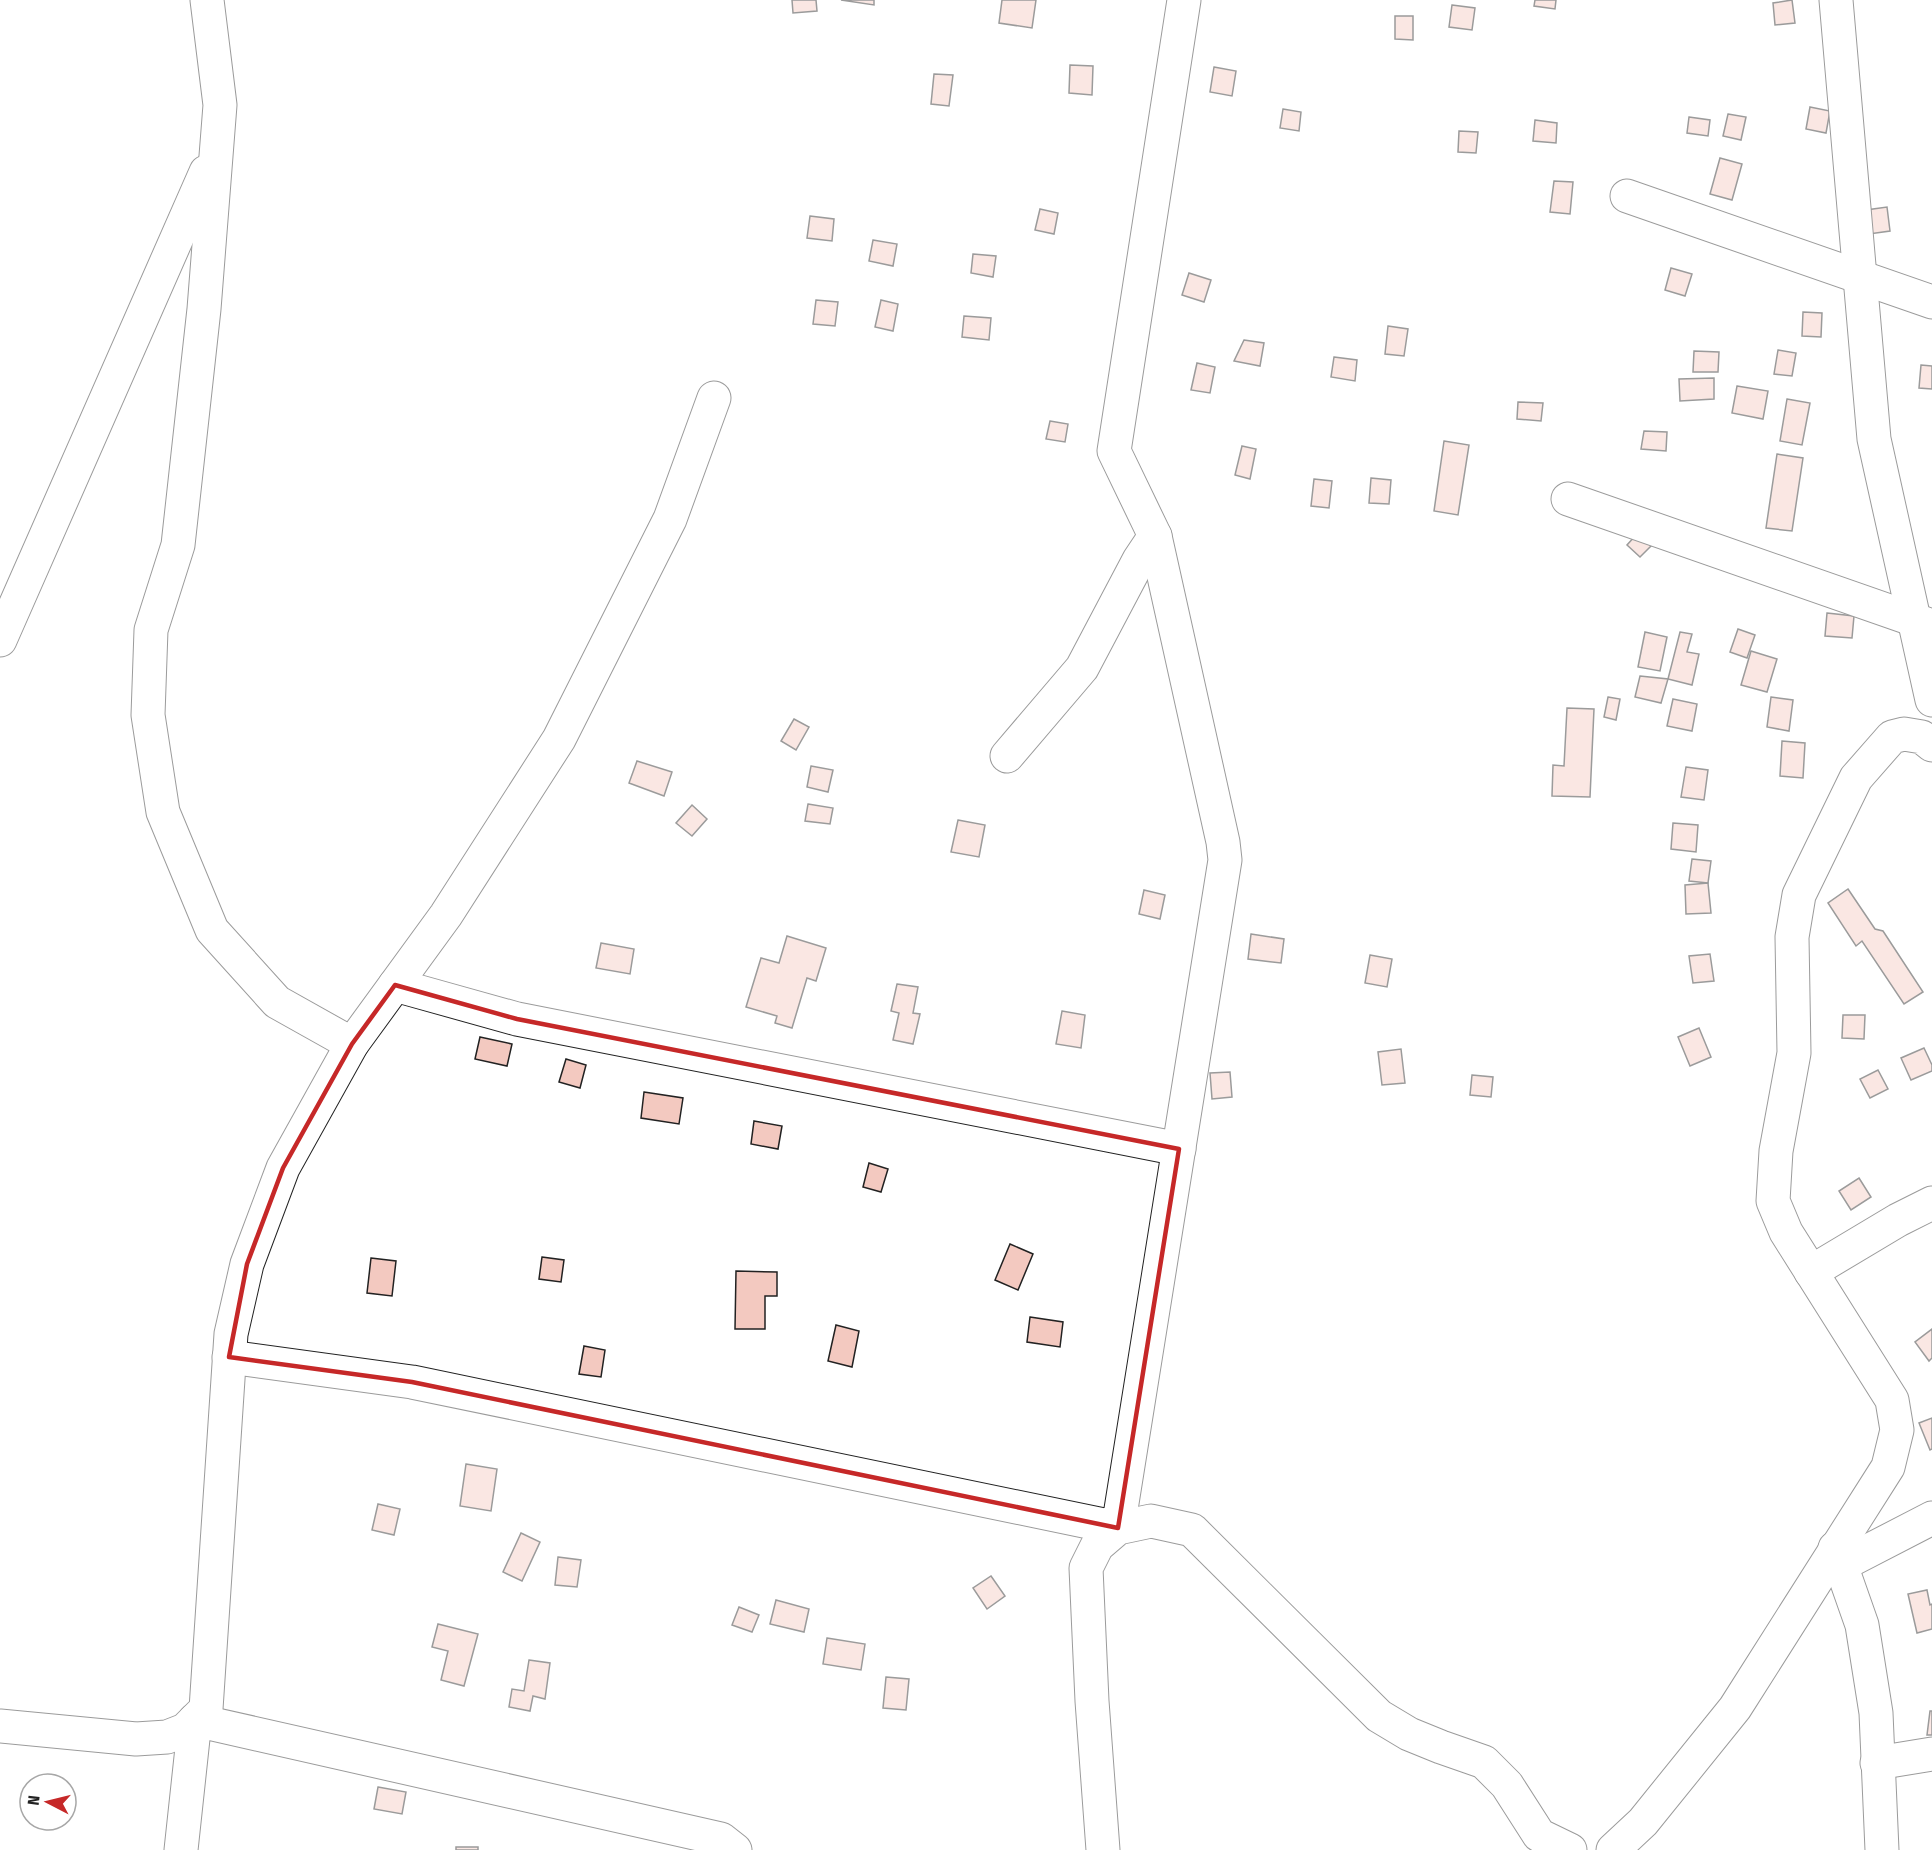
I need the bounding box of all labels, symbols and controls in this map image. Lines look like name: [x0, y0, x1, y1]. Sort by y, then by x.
north arrow: [18, 1772, 78, 1832]
text: N: [24, 1794, 44, 1806]

